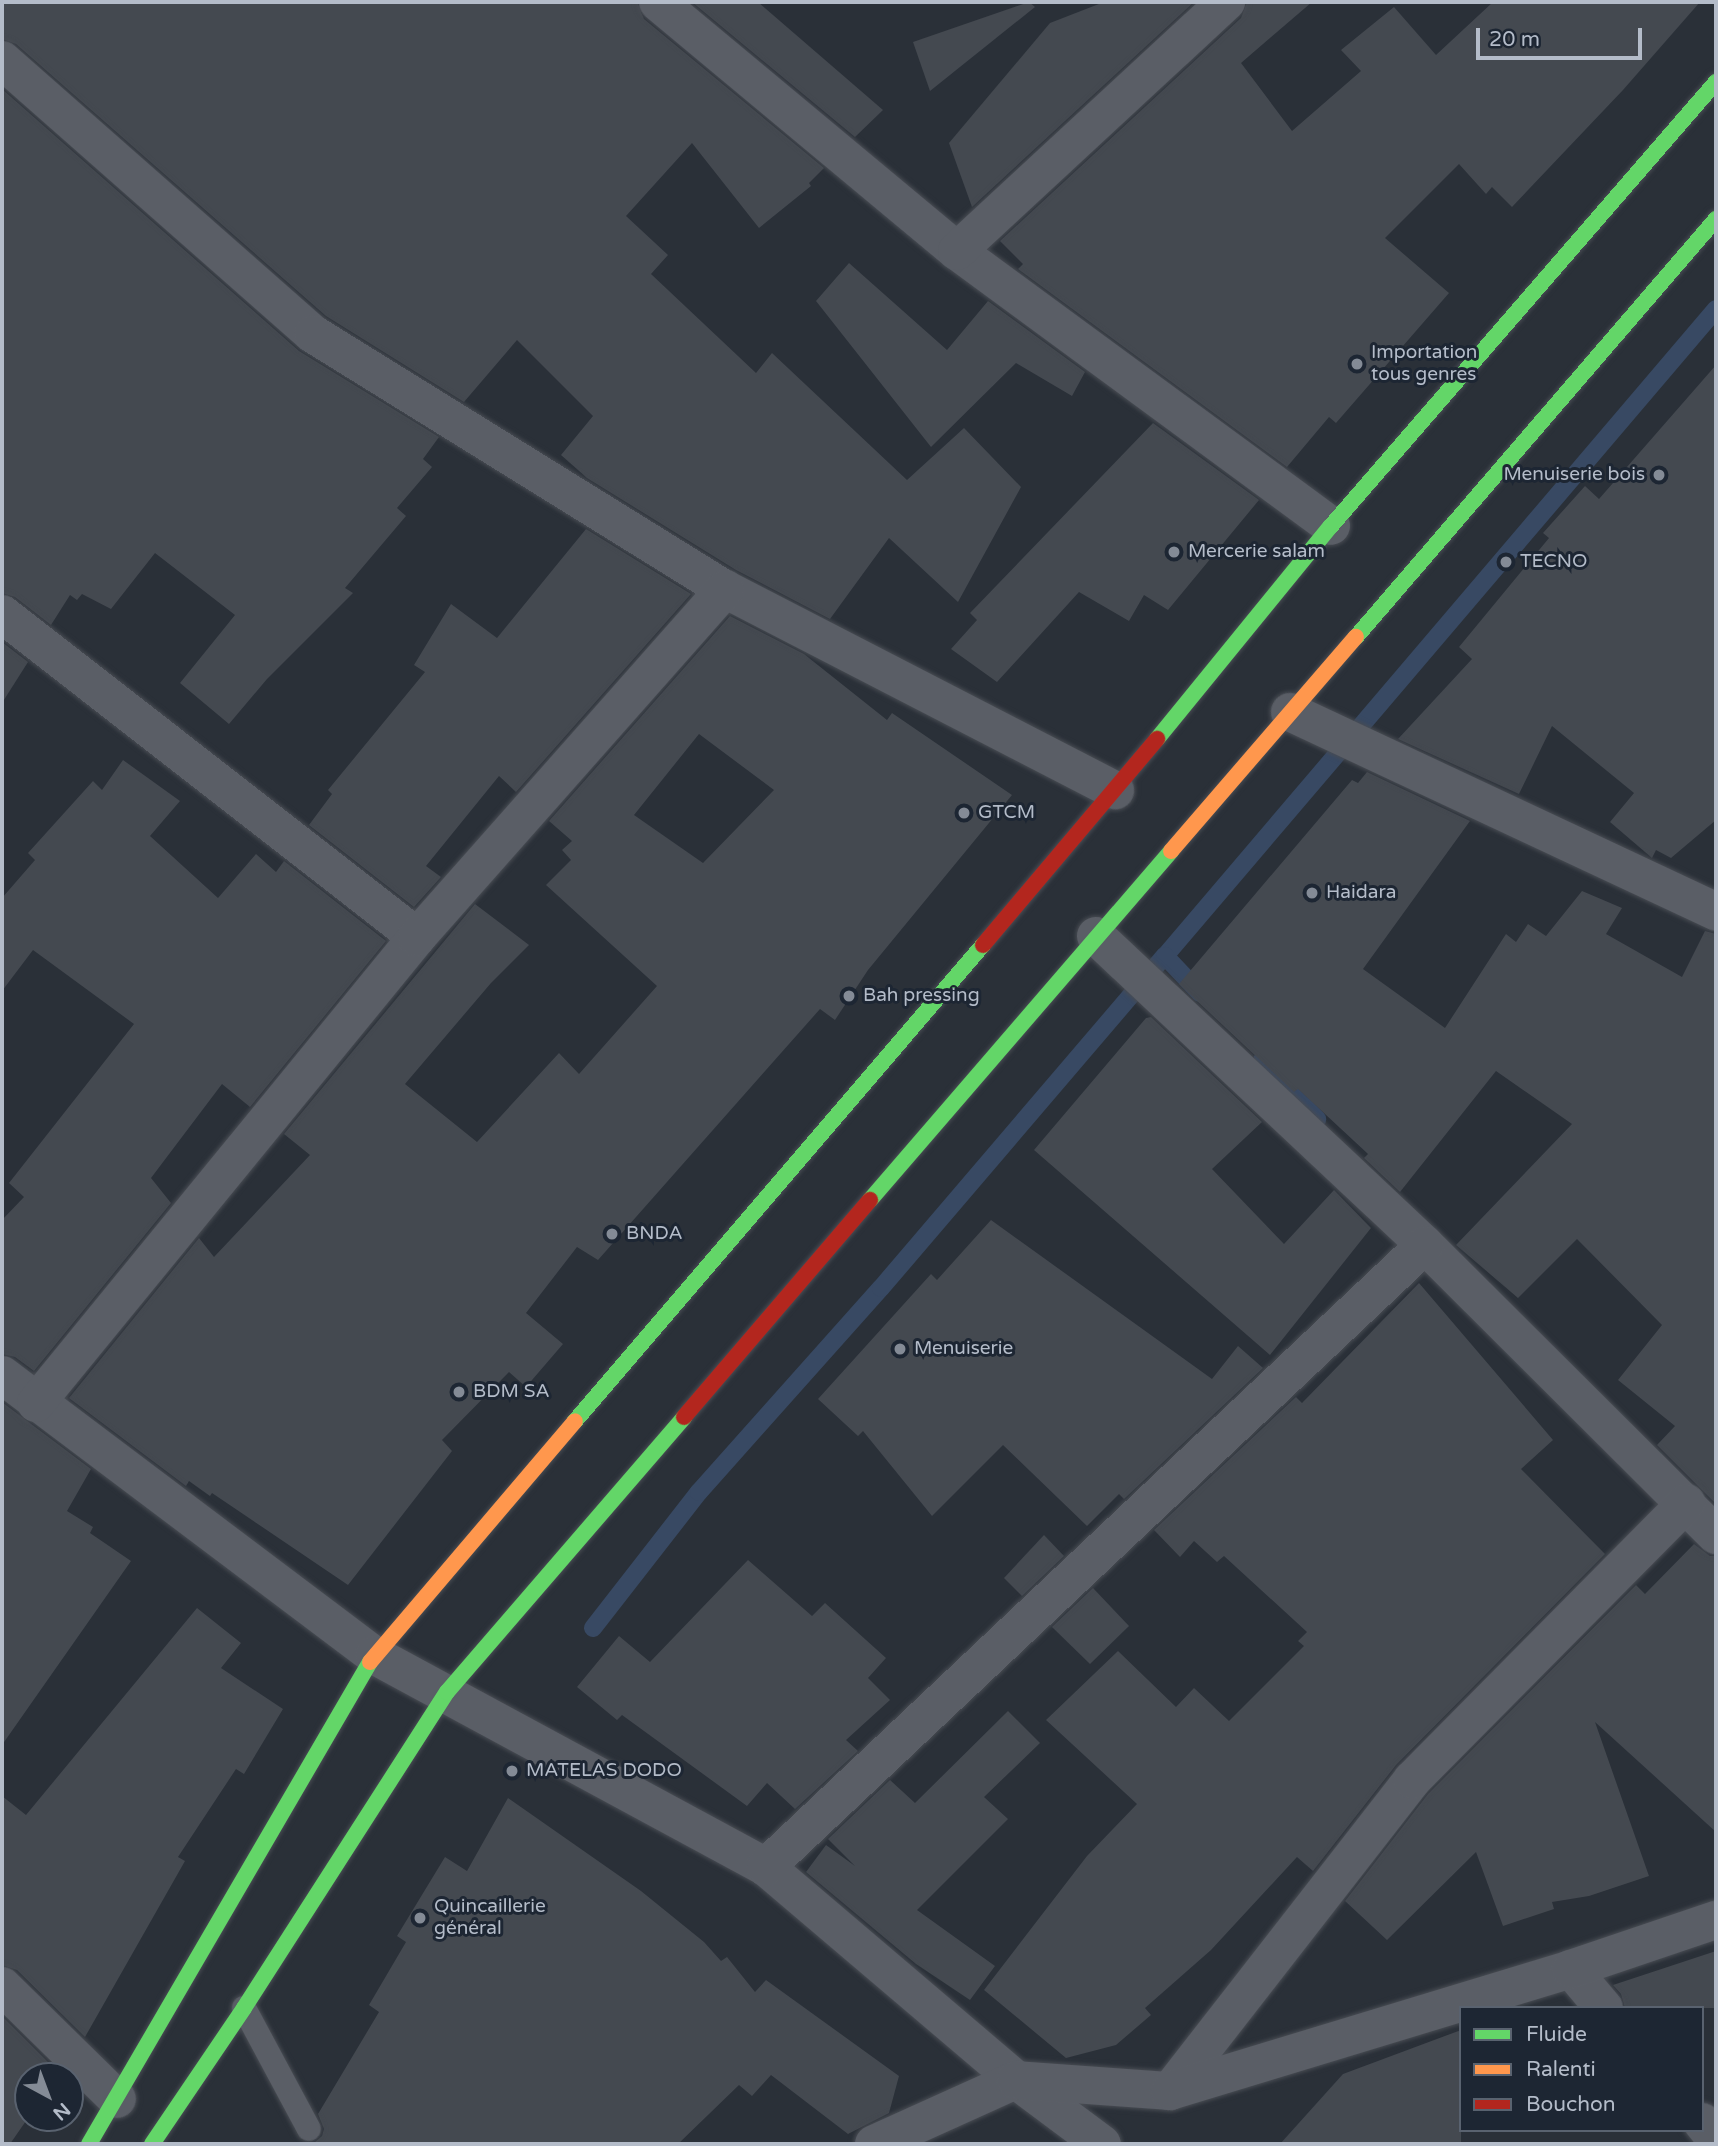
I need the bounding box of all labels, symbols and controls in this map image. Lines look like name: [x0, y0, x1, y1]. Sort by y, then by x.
scale bar: [1480, 14, 1646, 58]
text: 20 m: [1489, 27, 1540, 52]
place label: Importation tous genres: [1371, 342, 1477, 386]
marker: Importation tous genres: [1349, 356, 1365, 372]
place label: Menuiserie bois: [1503, 464, 1645, 486]
marker: Menuiserie bois: [1651, 467, 1667, 483]
place label: Mercerie salam: [1188, 541, 1325, 563]
marker: Mercerie salam: [1166, 544, 1182, 560]
place label: TECNO: [1520, 551, 1587, 573]
marker: TECNO: [1498, 554, 1514, 570]
place label: GTCM: [978, 802, 1035, 824]
marker: GTCM: [956, 805, 972, 821]
place label: Haidara: [1326, 882, 1396, 904]
marker: Haidara: [1304, 885, 1320, 901]
place label: Bah pressing: [863, 985, 980, 1007]
marker: Bah pressing: [841, 988, 857, 1004]
place label: BNDA: [626, 1223, 683, 1245]
marker: BNDA: [604, 1226, 620, 1242]
place label: Menuiserie: [914, 1338, 1013, 1360]
marker: Menuiserie: [892, 1341, 908, 1357]
place label: BDM SA: [473, 1381, 550, 1403]
marker: BDM SA: [451, 1384, 467, 1400]
place label: MATELAS DODO: [526, 1760, 682, 1782]
marker: MATELAS DODO: [504, 1763, 520, 1779]
place label: Quincaillerie général: [434, 1896, 546, 1940]
marker: Quincaillerie général: [412, 1910, 428, 1926]
legend: [1459, 2006, 1704, 2132]
text: Fluide: [1526, 2022, 1587, 2047]
text: Ralenti: [1526, 2057, 1596, 2082]
north arrow: [14, 2062, 84, 2132]
text: Bouchon: [1526, 2092, 1616, 2117]
text: N: [48, 2098, 74, 2125]

